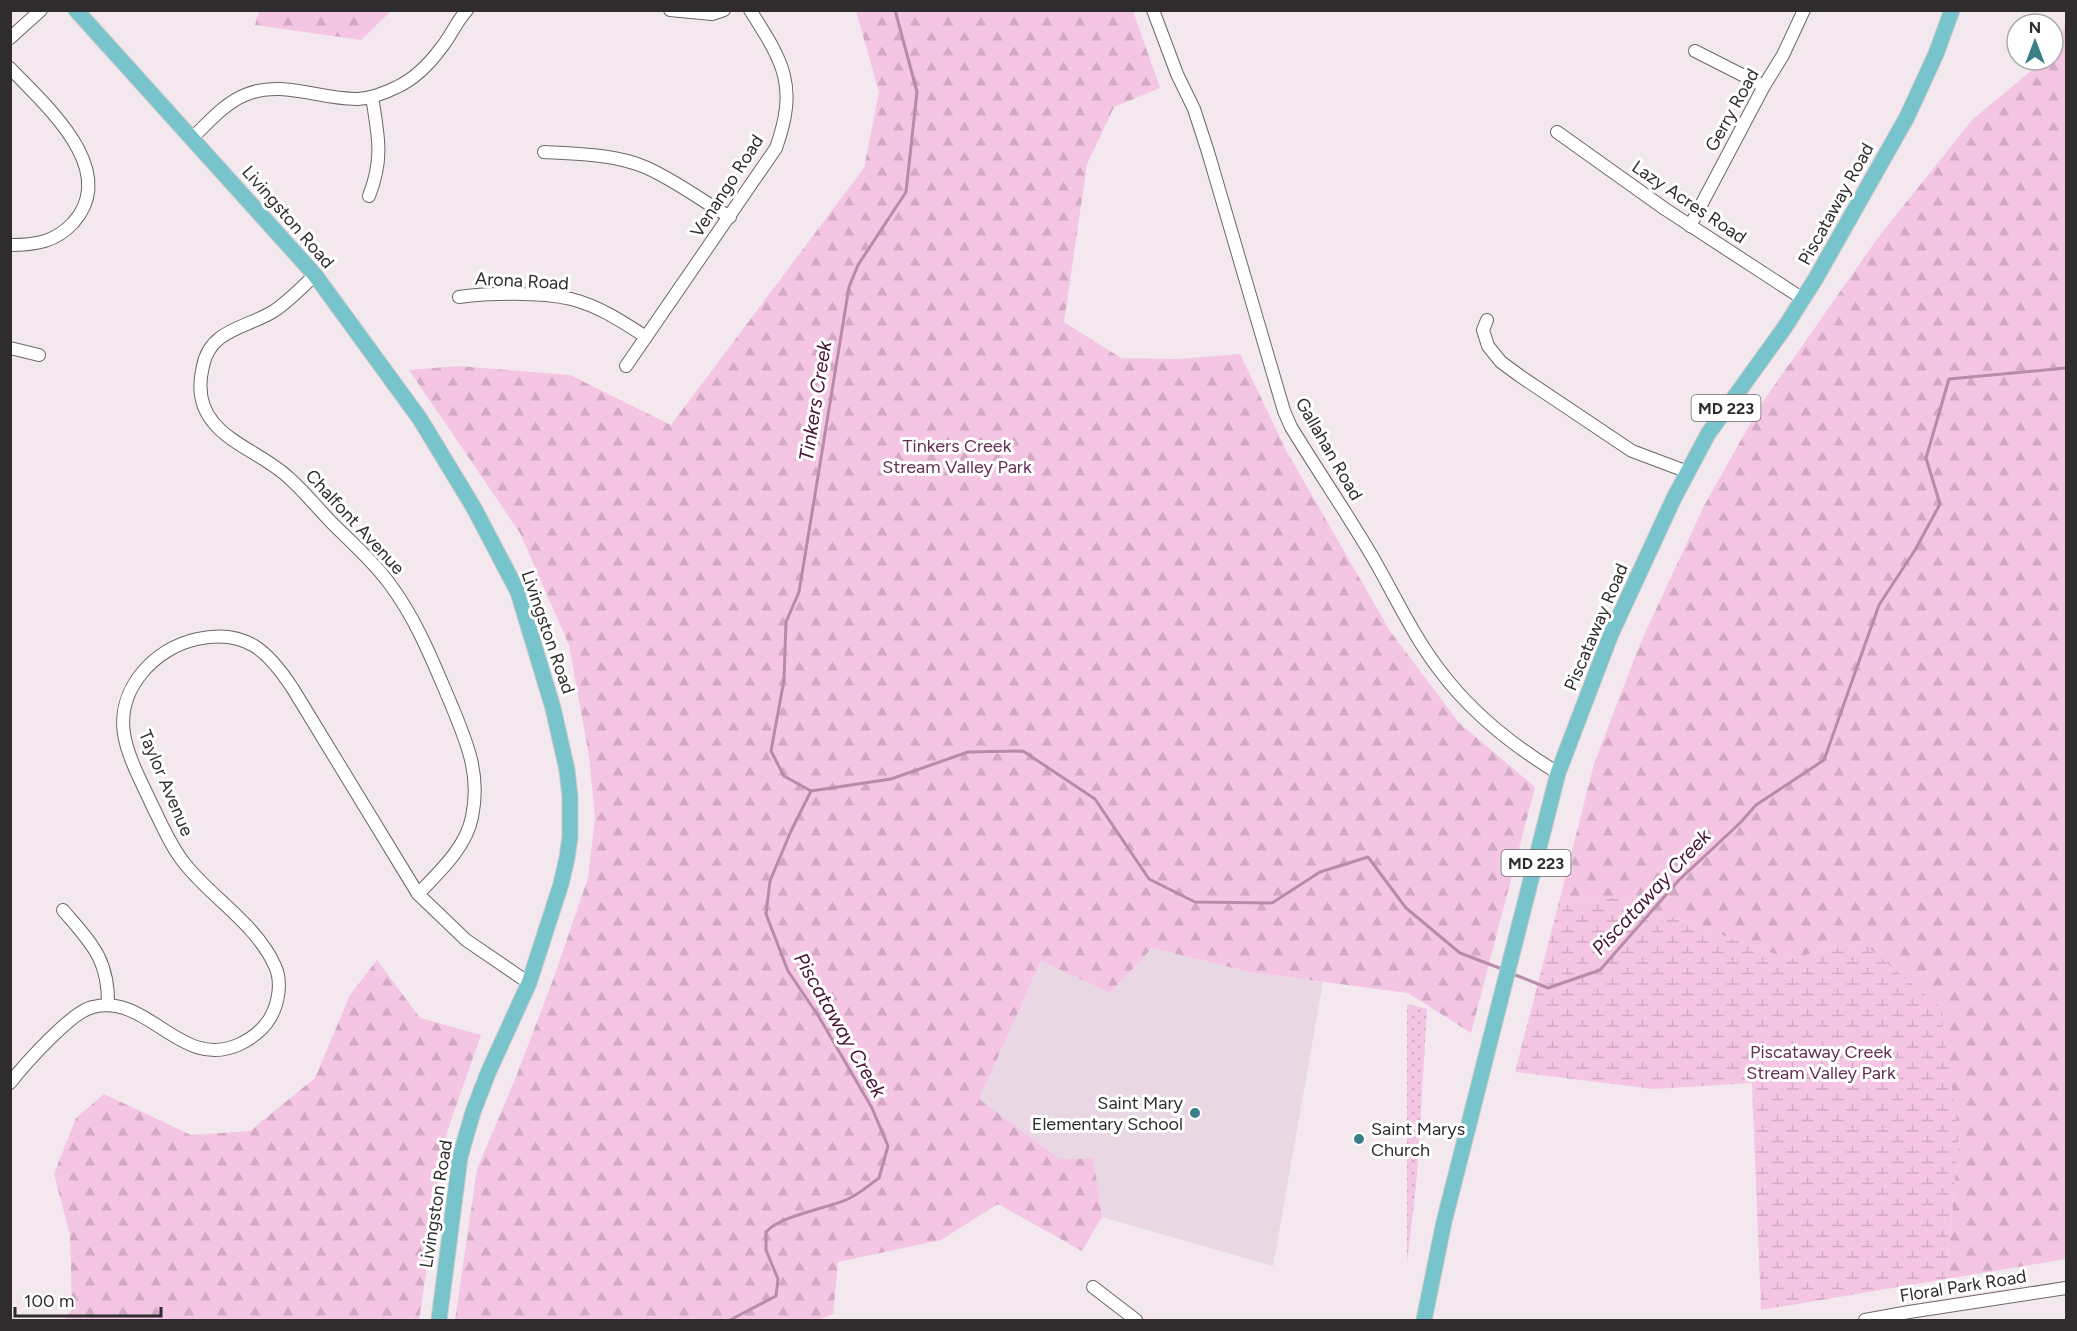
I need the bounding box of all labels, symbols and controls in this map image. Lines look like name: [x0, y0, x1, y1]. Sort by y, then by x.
north arrow: [2005, 12, 2065, 72]
text: N: [2029, 18, 2041, 37]
street label: Gerry Road: [1700, 65, 1764, 155]
street label: Venango Road: [686, 131, 768, 241]
street label: Piscataway Road: [1793, 139, 1879, 269]
street label: Lazy Acres Road: [1628, 156, 1750, 248]
street label: Livingston Road: [237, 161, 339, 273]
street label: Arona Road: [475, 268, 569, 294]
water label: Tinkers Creek: [794, 338, 837, 463]
street label: Gallahan Road: [1291, 394, 1367, 504]
road number: MD 223: [1692, 395, 1760, 421]
park label: Tinkers Creek Stream Valley Park: [882, 435, 1032, 478]
street label: Chalfont Avenue: [301, 465, 409, 579]
street label: Piscataway Road: [1559, 560, 1633, 694]
street label: Livingston Road: [517, 567, 579, 697]
street label: Taylor Avenue: [134, 727, 198, 840]
water label: Piscataway Creek: [1587, 823, 1716, 960]
road number: MD 223: [1502, 850, 1570, 876]
water label: Piscataway Creek: [789, 948, 892, 1103]
park label: Piscataway Creek Stream Valley Park: [1746, 1041, 1896, 1084]
place label: Saint Mary Elementary School: [1032, 1092, 1184, 1135]
marker: Saint Mary Elementary School: [1188, 1106, 1202, 1120]
place label: Saint Marys Church: [1371, 1118, 1465, 1161]
marker: Saint Marys Church: [1352, 1132, 1366, 1146]
street label: Livingston Road: [415, 1138, 457, 1270]
street label: Floral Park Road: [1898, 1265, 2028, 1307]
scale bar: [15, 1280, 160, 1318]
text: 100 m: [24, 1290, 74, 1312]

